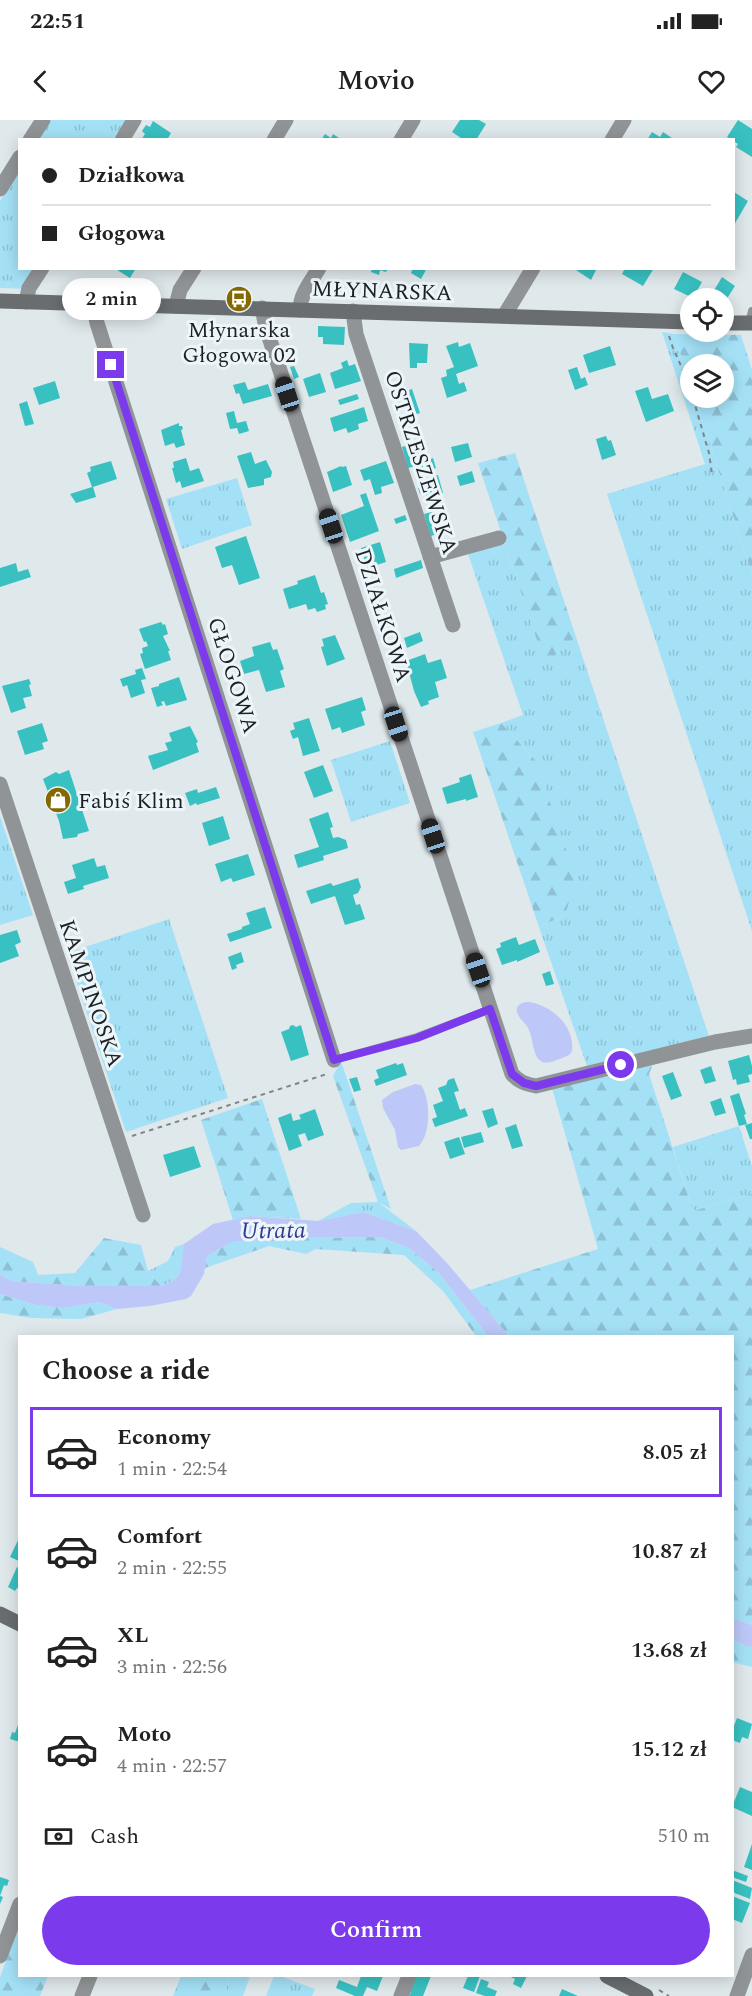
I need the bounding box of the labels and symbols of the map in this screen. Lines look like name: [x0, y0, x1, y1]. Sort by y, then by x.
street label: MŁYNARSKA: [311, 273, 453, 310]
callout: 2 min: [62, 278, 160, 320]
bus stop icon: Młynarska Głogowa 02: [224, 284, 254, 314]
place label: Młynarska Głogowa 02: [182, 314, 296, 372]
route end: [97, 351, 124, 378]
street label: OSTRZESZEWSKA: [375, 366, 466, 559]
car: [273, 374, 301, 414]
car: [317, 506, 345, 546]
street label: DZIAŁKOWA: [345, 544, 420, 687]
street label: GŁOGOWA: [198, 613, 267, 738]
car: [382, 704, 410, 744]
shop icon: Fabiś Klim: [43, 785, 73, 815]
place label: Fabiś Klim: [78, 785, 184, 818]
car: [419, 816, 447, 856]
street label: KAMPINOSKA: [50, 915, 131, 1072]
car: [464, 950, 492, 990]
route start: [607, 1051, 634, 1078]
water label: Utrata: [240, 1212, 306, 1250]

